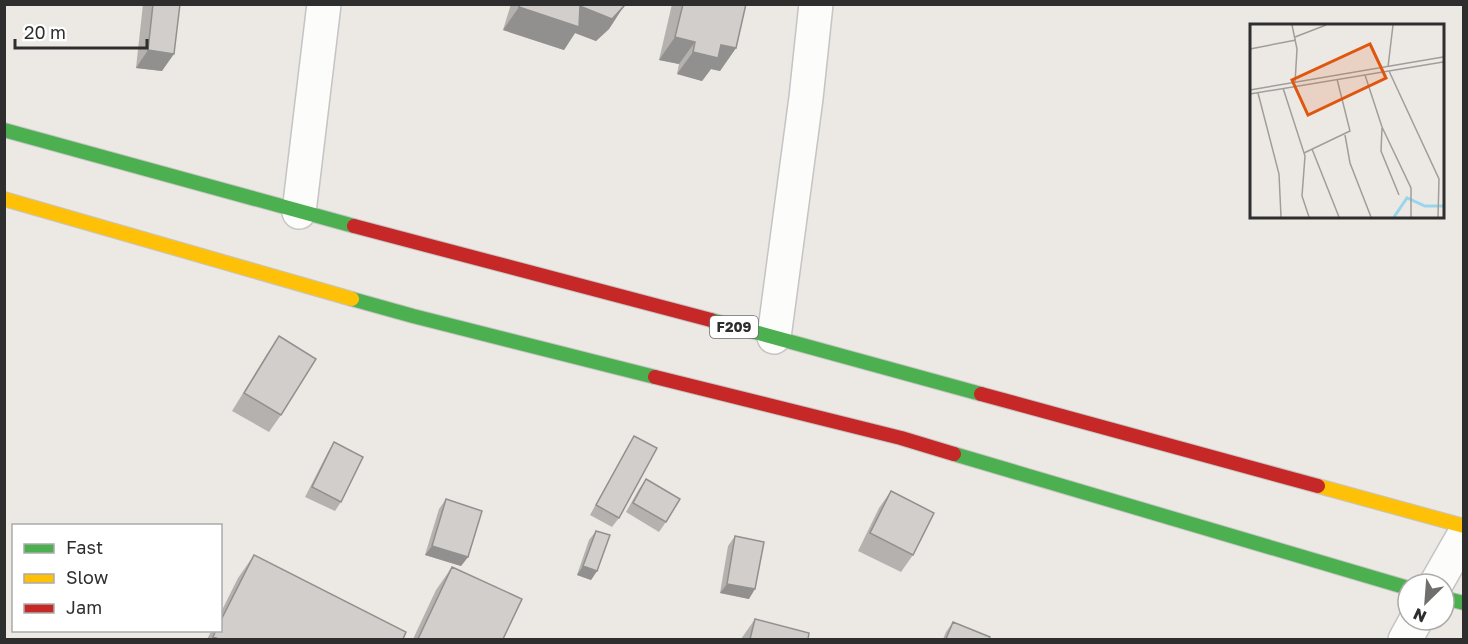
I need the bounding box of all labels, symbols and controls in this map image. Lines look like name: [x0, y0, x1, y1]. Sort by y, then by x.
scale bar: [15, 12, 147, 50]
text: 20 m: [24, 21, 66, 43]
inset map: [1250, 24, 1444, 218]
road number: F209: [710, 316, 758, 338]
legend: [12, 524, 222, 632]
text: Fast: [66, 536, 103, 558]
text: Slow: [66, 566, 109, 588]
north arrow: [1396, 572, 1456, 632]
text: Jam: [66, 596, 102, 618]
text: N: [1410, 604, 1429, 627]

